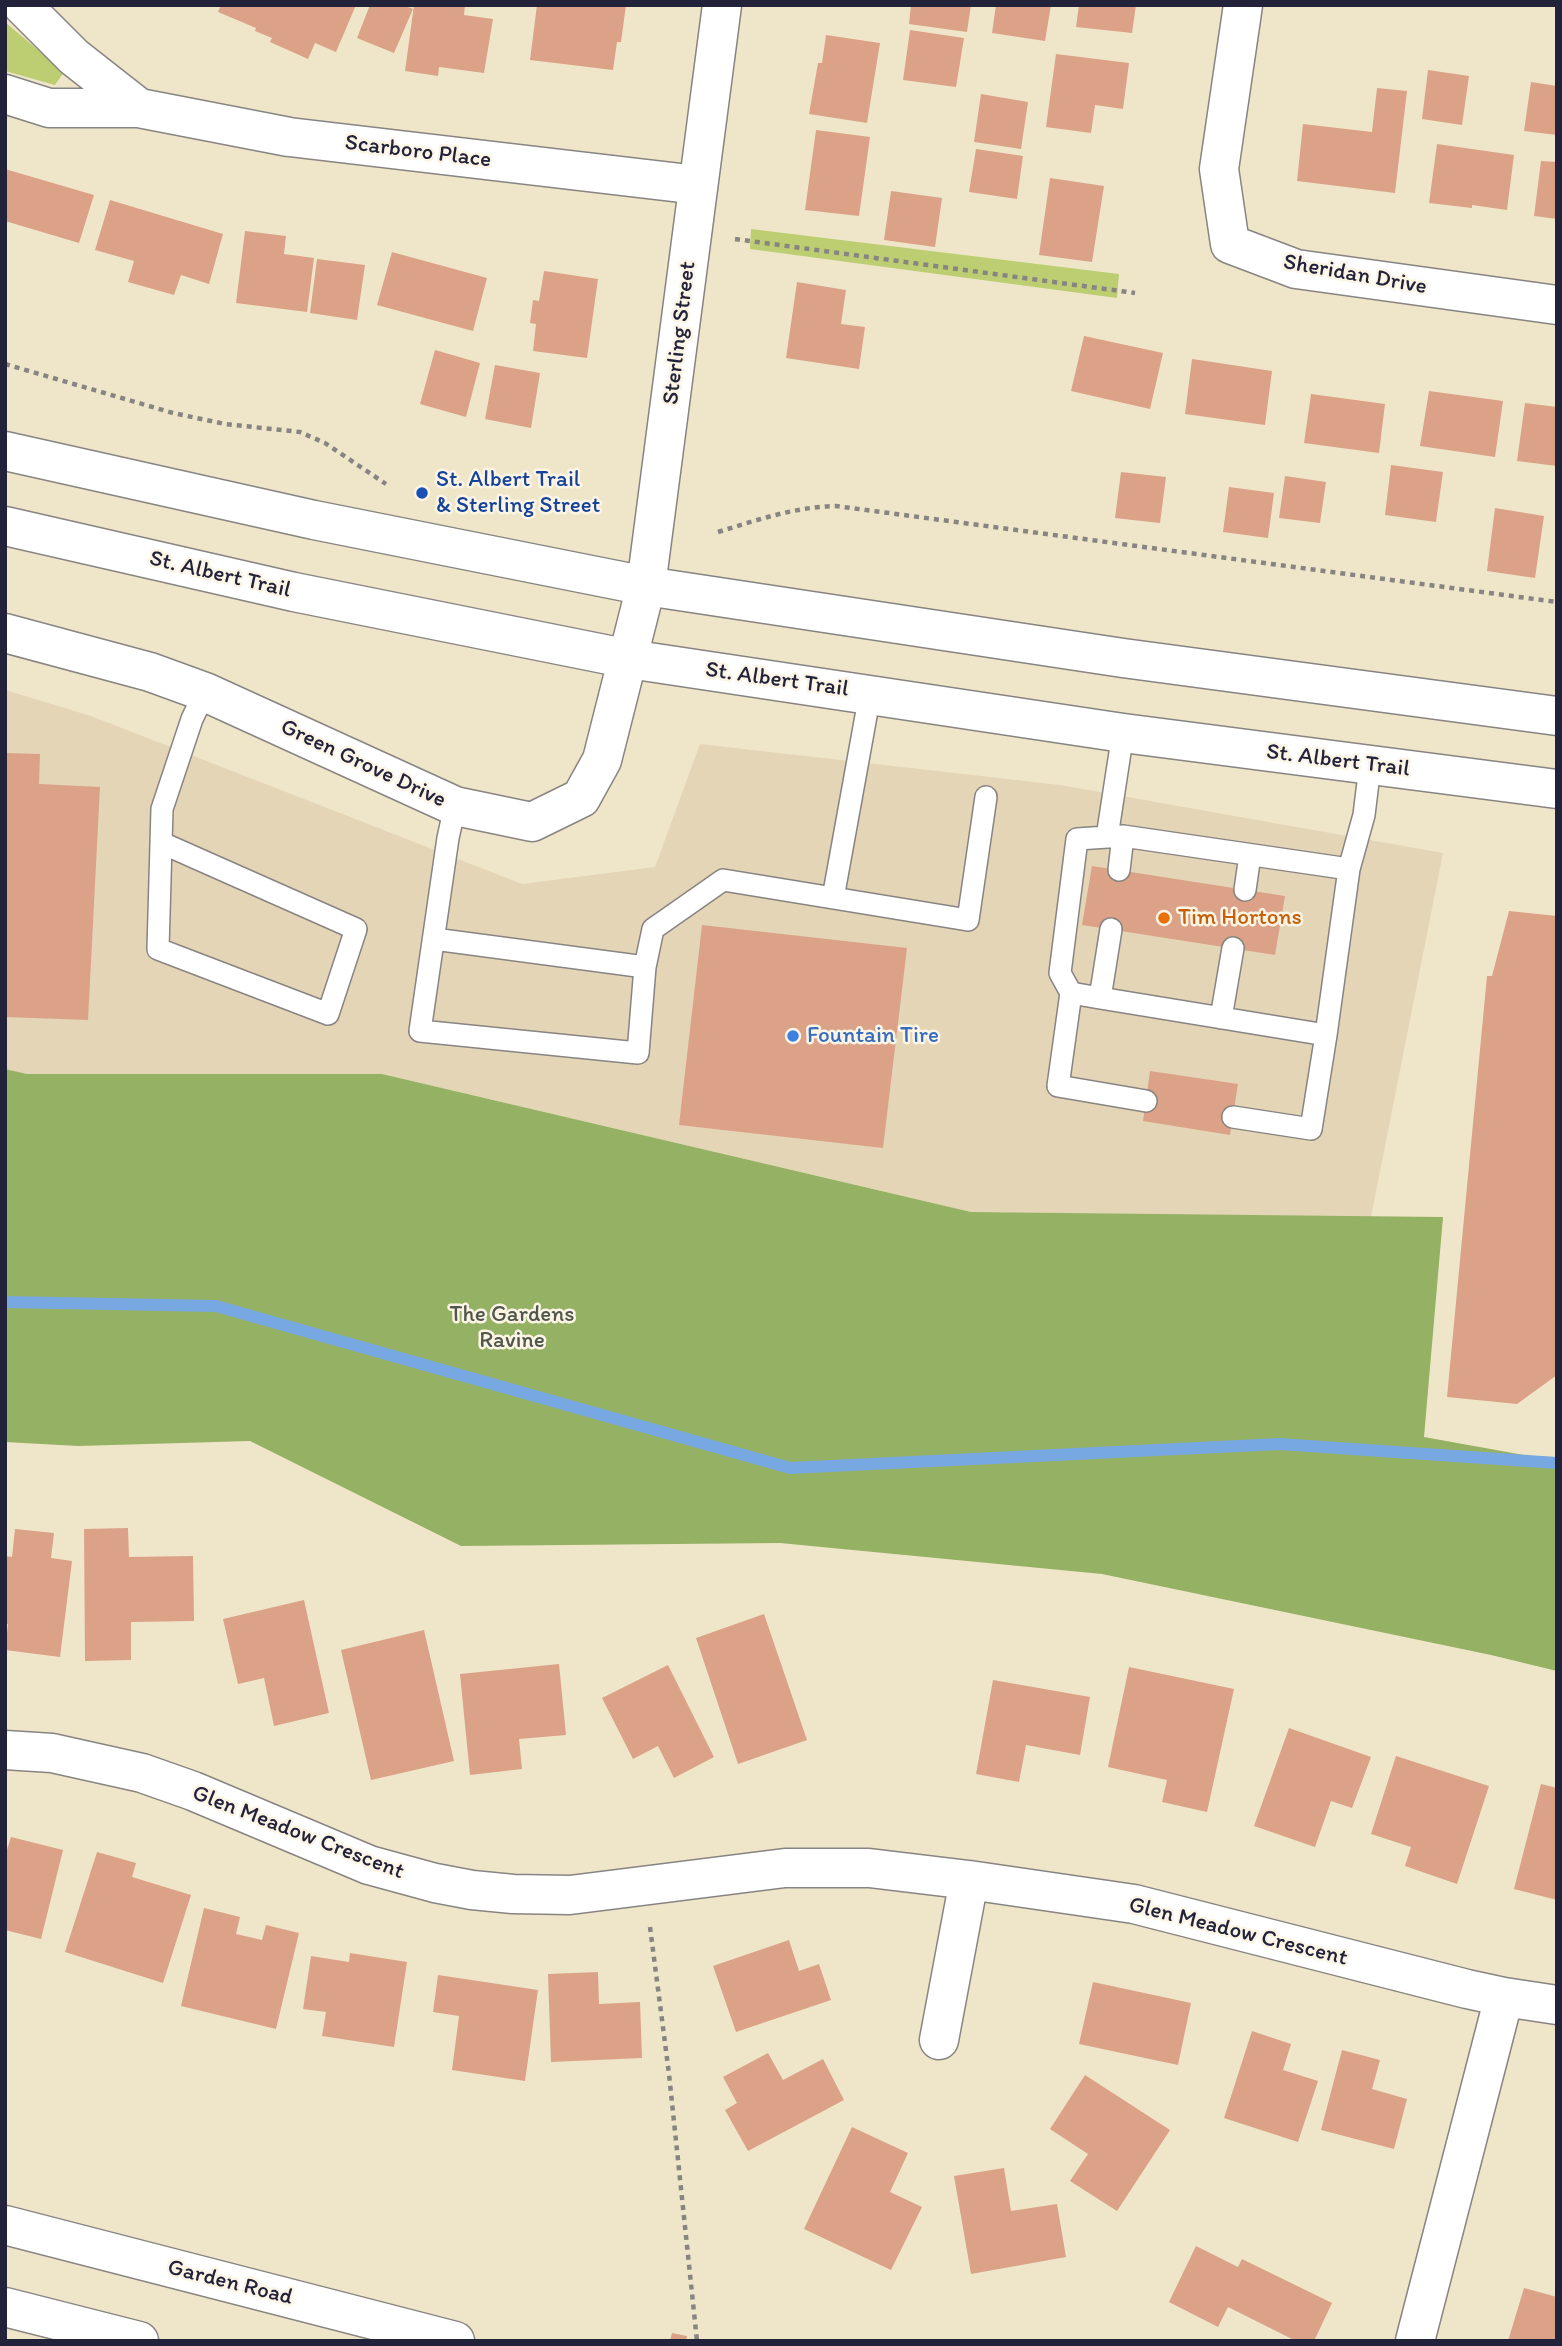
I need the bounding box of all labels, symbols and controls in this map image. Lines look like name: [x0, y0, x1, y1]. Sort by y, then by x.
street label: Scarboro Place: [343, 129, 493, 175]
street label: Sheridan Drive: [1281, 249, 1429, 301]
street label: Sterling Street: [658, 260, 702, 406]
place label: St. Albert Trail & Sterling Street: [436, 466, 600, 520]
marker: St. Albert Trail & Sterling Street: [414, 485, 430, 501]
street label: St. Albert Trail: [147, 545, 293, 605]
street label: St. Albert Trail: [704, 656, 850, 704]
street label: Green Grove Drive: [276, 714, 450, 814]
street label: St. Albert Trail: [1265, 739, 1411, 783]
place label: Tim Hortons: [1178, 904, 1302, 932]
marker: Tim Hortons: [1156, 910, 1172, 926]
place label: Fountain Tire: [807, 1022, 939, 1050]
marker: Fountain Tire: [785, 1028, 801, 1044]
park label: The Gardens Ravine: [450, 1301, 574, 1355]
street label: Glen Meadow Crescent: [188, 1780, 408, 1886]
street label: Glen Meadow Crescent: [1126, 1891, 1350, 1973]
street label: Garden Road: [165, 2254, 295, 2312]

